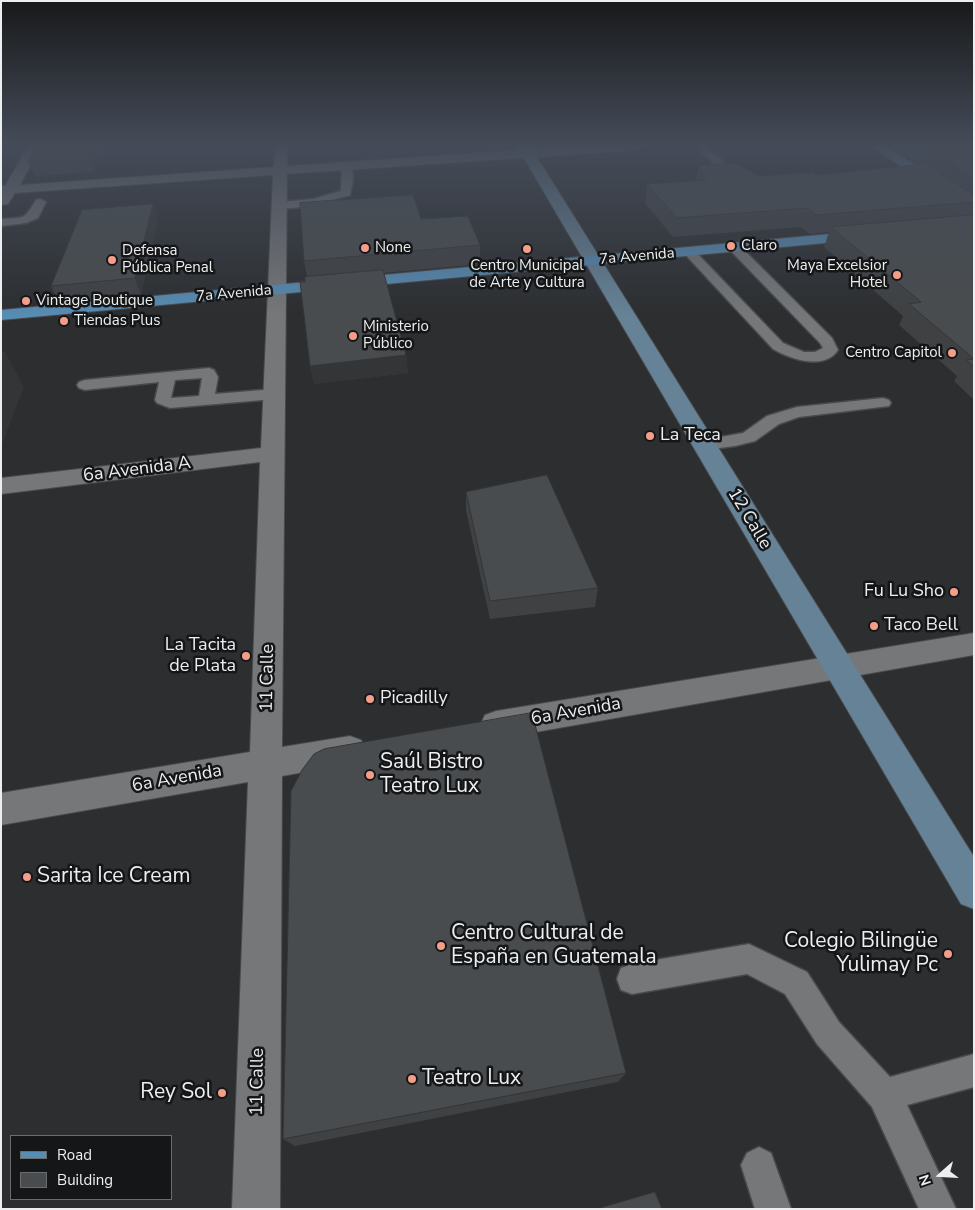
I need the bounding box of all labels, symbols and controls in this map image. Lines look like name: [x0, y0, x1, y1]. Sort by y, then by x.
place label: Claro: [741, 237, 777, 255]
place label: None: [375, 239, 411, 257]
marker: Claro: [725, 240, 737, 252]
place label: Defensa Pública Penal: [122, 242, 213, 277]
marker: None: [359, 242, 371, 254]
marker: Centro Municipal de Arte y Cultura: [521, 243, 533, 255]
street label: 7a Avenida: [599, 245, 675, 269]
marker: Defensa Pública Penal: [106, 254, 118, 266]
place label: Centro Municipal de Arte y Cultura: [469, 257, 585, 292]
place label: Maya Excelsior Hotel: [787, 257, 887, 292]
marker: Maya Excelsior Hotel: [891, 269, 903, 281]
street label: 7a Avenida: [196, 282, 272, 306]
place label: Vintage Boutique: [36, 292, 153, 310]
marker: Vintage Boutique: [20, 295, 32, 307]
place label: Tiendas Plus: [74, 312, 160, 330]
marker: Tiendas Plus: [58, 315, 70, 327]
place label: Ministerio Público: [363, 318, 429, 353]
marker: Ministerio Público: [347, 330, 359, 342]
place label: Centro Capitol: [845, 344, 942, 362]
marker: Centro Capitol: [946, 347, 958, 359]
place label: La Teca: [660, 425, 721, 447]
marker: La Teca: [644, 430, 656, 442]
street label: 6a Avenida A: [82, 453, 192, 487]
street label: 12 Calle: [722, 484, 776, 554]
place label: Fu Lu Sho: [864, 581, 944, 603]
marker: Fu Lu Sho: [948, 586, 960, 598]
place label: Taco Bell: [884, 615, 958, 637]
marker: Taco Bell: [868, 620, 880, 632]
place label: La Tacita de Plata: [165, 635, 236, 678]
street label: 11 Calle: [257, 644, 279, 712]
marker: La Tacita de Plata: [240, 650, 252, 662]
place label: Picadilly: [380, 688, 448, 710]
marker: Picadilly: [364, 693, 376, 705]
street label: 6a Avenida: [529, 693, 623, 731]
place label: Saúl Bistro Teatro Lux: [380, 750, 483, 800]
street label: 6a Avenida: [130, 760, 224, 798]
marker: Saúl Bistro Teatro Lux: [364, 769, 376, 781]
place label: Sarita Ice Cream: [37, 864, 191, 890]
marker: Sarita Ice Cream: [21, 871, 33, 883]
place label: Centro Cultural de España en Guatemala: [451, 921, 657, 971]
place label: Colegio Bilingüe Yulimay Pc: [784, 929, 938, 979]
marker: Centro Cultural de España en Guatemala: [435, 940, 447, 952]
marker: Colegio Bilingüe Yulimay Pc: [942, 948, 954, 960]
street label: 11 Calle: [247, 1048, 269, 1116]
place label: Teatro Lux: [422, 1066, 521, 1092]
marker: Teatro Lux: [406, 1073, 418, 1085]
place label: Rey Sol: [140, 1080, 212, 1106]
marker: Rey Sol: [216, 1087, 228, 1099]
legend: [10, 1135, 172, 1200]
text: Road: [57, 1145, 92, 1165]
north arrow: [915, 1150, 965, 1200]
text: Building: [57, 1170, 113, 1190]
text: N: [915, 1172, 936, 1188]

